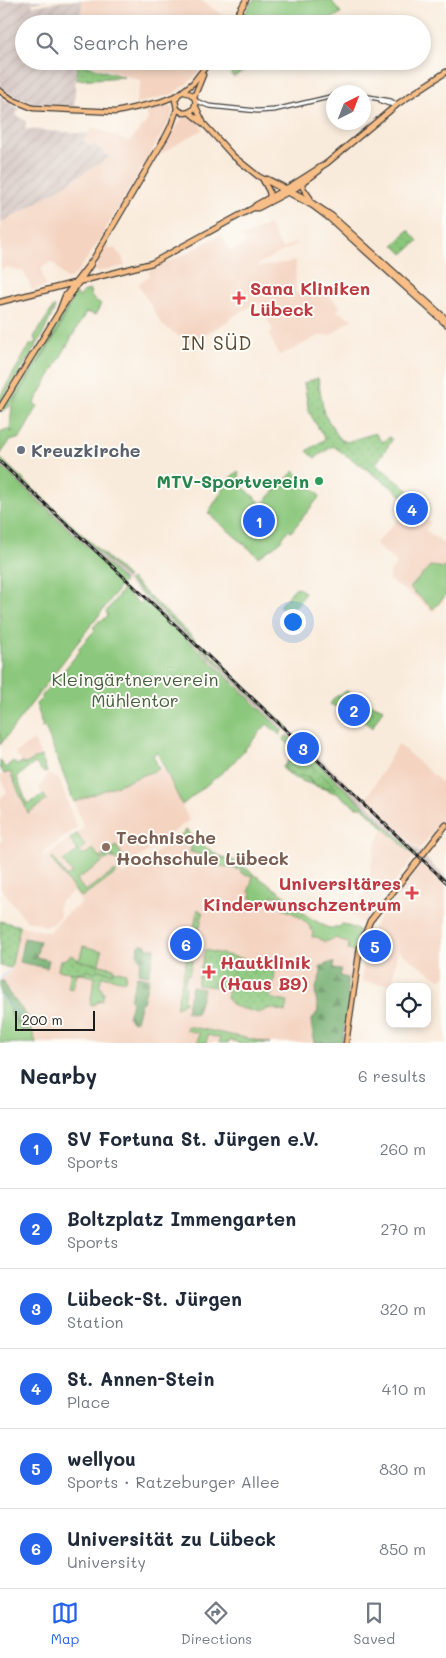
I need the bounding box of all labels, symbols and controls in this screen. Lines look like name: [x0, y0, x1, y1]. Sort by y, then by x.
search box: [15, 15, 431, 70]
icon: search: [33, 29, 61, 57]
text: Search here: [73, 30, 189, 55]
north arrow: [326, 85, 371, 130]
place label: Sana Kliniken Lübeck: [250, 276, 370, 321]
marker: Sana Kliniken Lübeck: [232, 291, 246, 305]
district label: IN SÜD: [182, 330, 252, 355]
place label: Kreuzkirche: [31, 438, 141, 462]
marker: Kreuzkirche: [15, 444, 27, 456]
place label: MTV-Sportverein: [156, 469, 309, 493]
marker: MTV-Sportverein: [313, 475, 325, 487]
pin: 4: [396, 490, 428, 528]
pin: 1: [243, 502, 275, 540]
your location: [280, 609, 306, 635]
park label: Kleingärtnerverein Mühlentor: [51, 667, 219, 712]
pin: 2: [338, 691, 370, 729]
pin: 3: [287, 729, 319, 767]
place label: Technische Hochschule Lübeck: [116, 825, 289, 870]
marker: Technische Hochschule Lübeck: [100, 841, 112, 853]
place label: Universitäres Kinderwunschzentrum: [203, 871, 401, 916]
marker: Universitäres Kinderwunschzentrum: [405, 886, 419, 900]
pin: 6: [170, 925, 202, 963]
pin: 5: [359, 927, 391, 965]
place label: Hautklinik (Haus B9): [220, 950, 311, 995]
marker: Hautklinik (Haus B9): [202, 965, 216, 979]
map controls: [386, 983, 431, 1028]
button: locate: [386, 983, 431, 1028]
scale bar: [15, 1008, 95, 1031]
text: 200 m: [22, 1010, 63, 1029]
text: Nearby: [20, 1062, 97, 1089]
text: 6 results: [358, 1065, 426, 1086]
text: SV Fortuna St. Jürgen e.V.: [67, 1126, 319, 1151]
text: 1: [32, 1138, 40, 1159]
text: 260 m: [380, 1138, 426, 1159]
text: Sports: [67, 1151, 118, 1172]
text: Boltzplatz Immengarten: [67, 1206, 296, 1231]
text: 2: [32, 1218, 40, 1239]
text: 270 m: [380, 1218, 426, 1239]
text: Sports: [67, 1231, 118, 1252]
text: Lübeck-St. Jürgen: [67, 1286, 242, 1311]
text: 3: [31, 1298, 41, 1319]
text: 320 m: [380, 1298, 426, 1319]
text: Station: [67, 1311, 123, 1332]
text: St. Annen-Stein: [67, 1366, 214, 1391]
text: 4: [31, 1378, 41, 1399]
text: 410 m: [382, 1378, 426, 1399]
text: Place: [67, 1391, 110, 1412]
text: wellyou: [67, 1446, 136, 1471]
text: 5: [31, 1458, 41, 1479]
text: 830 m: [379, 1458, 426, 1479]
text: Sports · Ratzeburger Allee: [67, 1471, 280, 1492]
text: Universität zu Lübeck: [67, 1526, 276, 1551]
text: 6: [31, 1538, 41, 1559]
text: 850 m: [379, 1538, 426, 1559]
text: University: [67, 1551, 146, 1572]
tab: Map: [51, 1599, 79, 1648]
tab: Directions: [181, 1599, 252, 1648]
tab: Saved: [354, 1599, 395, 1648]

